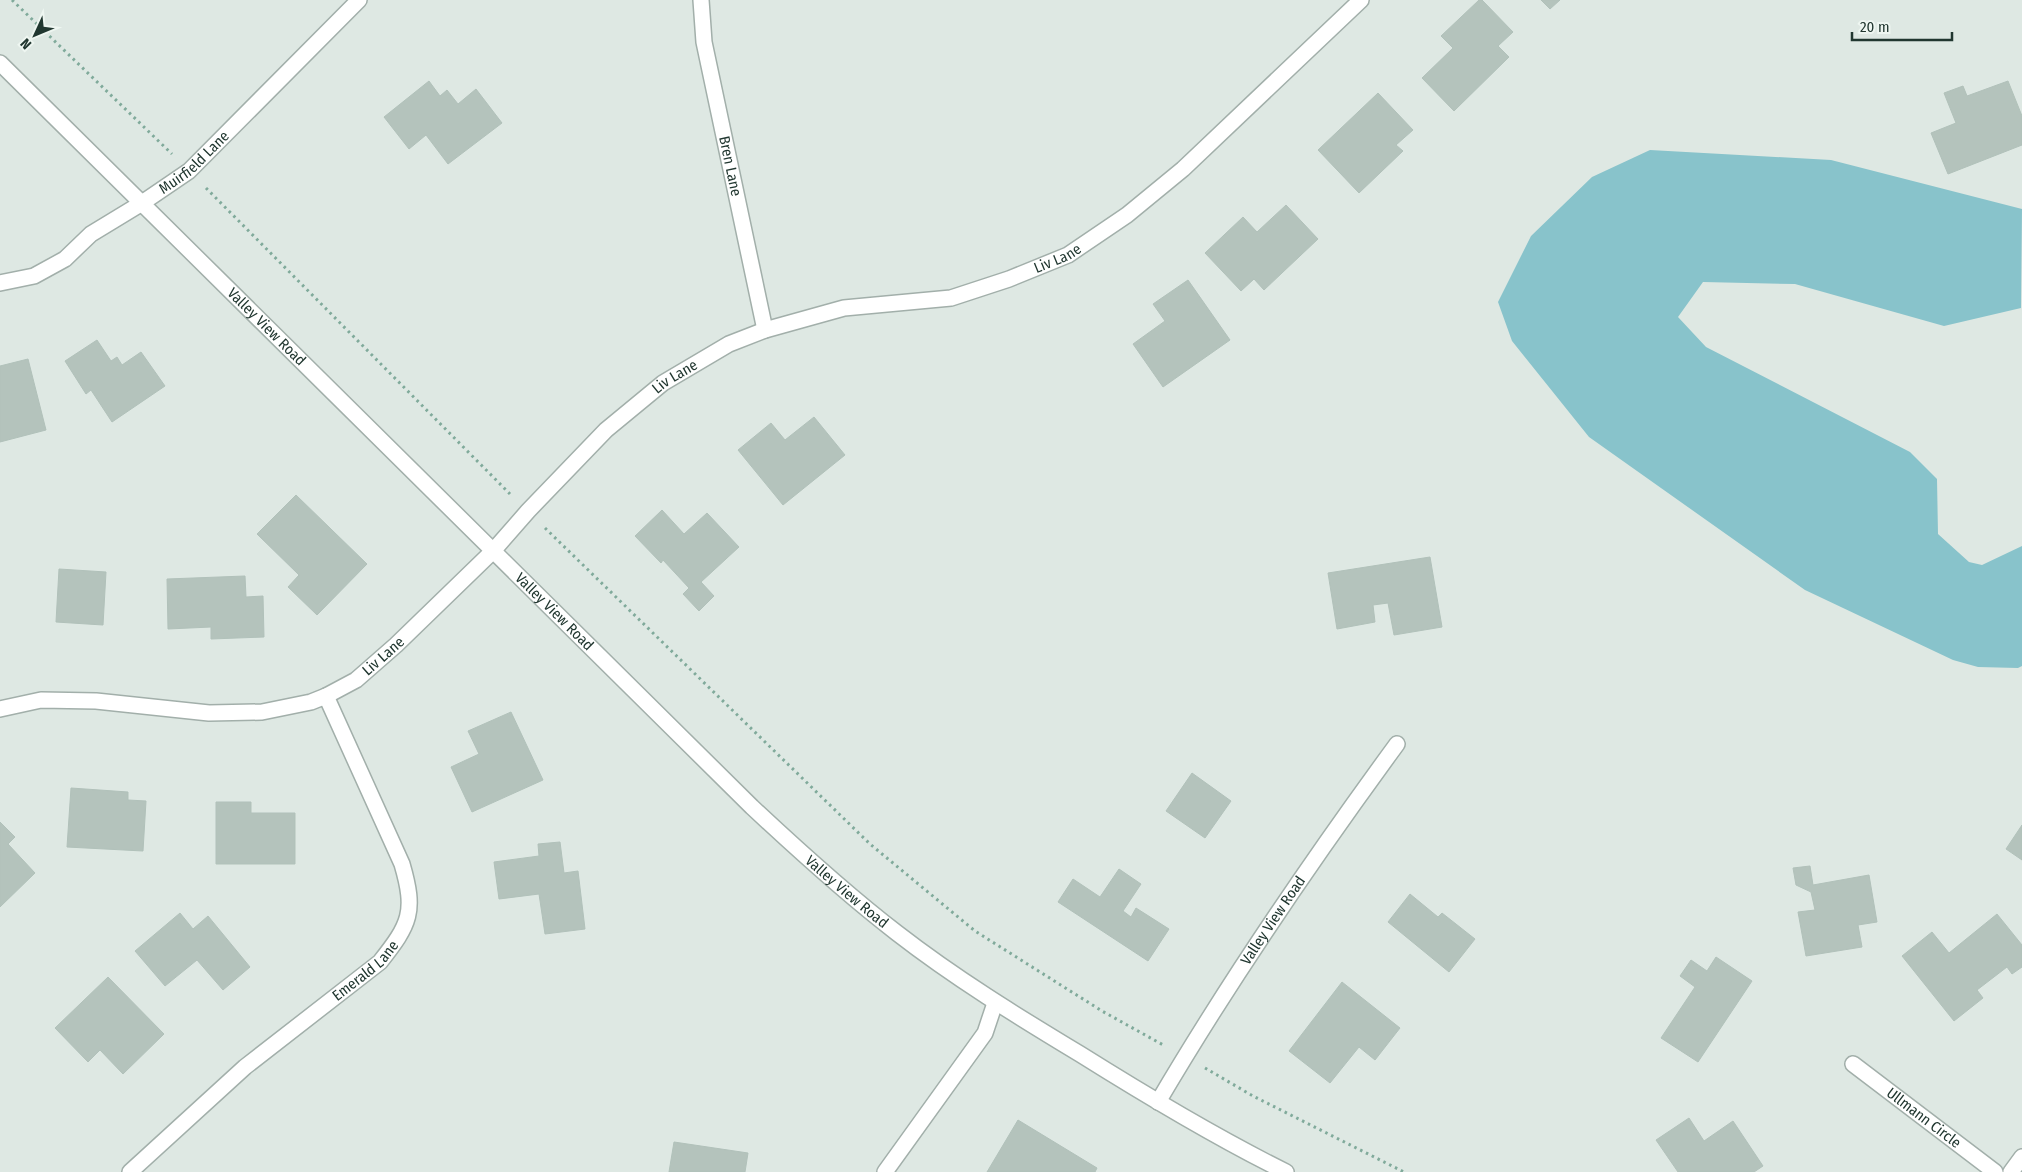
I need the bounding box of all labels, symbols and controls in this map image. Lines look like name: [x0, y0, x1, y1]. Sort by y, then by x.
north arrow: [10, 10, 60, 60]
scale bar: [1852, 10, 1952, 42]
text: 20 m: [1860, 18, 1890, 36]
text: N: [17, 35, 35, 53]
street label: Muirfield Lane: [155, 127, 233, 198]
street label: Bren Lane: [715, 134, 745, 198]
street label: Liv Lane: [1031, 240, 1085, 277]
street label: Valley View Road: [224, 284, 310, 369]
street label: Liv Lane: [648, 356, 701, 397]
street label: Valley View Road: [512, 569, 597, 654]
street label: Liv Lane: [359, 633, 408, 679]
street label: Valley View Road: [802, 852, 892, 932]
street label: Valley View Road: [1237, 873, 1309, 968]
street label: Emerald Lane: [329, 937, 402, 1005]
street label: Ullmann Circle: [1883, 1084, 1965, 1152]

